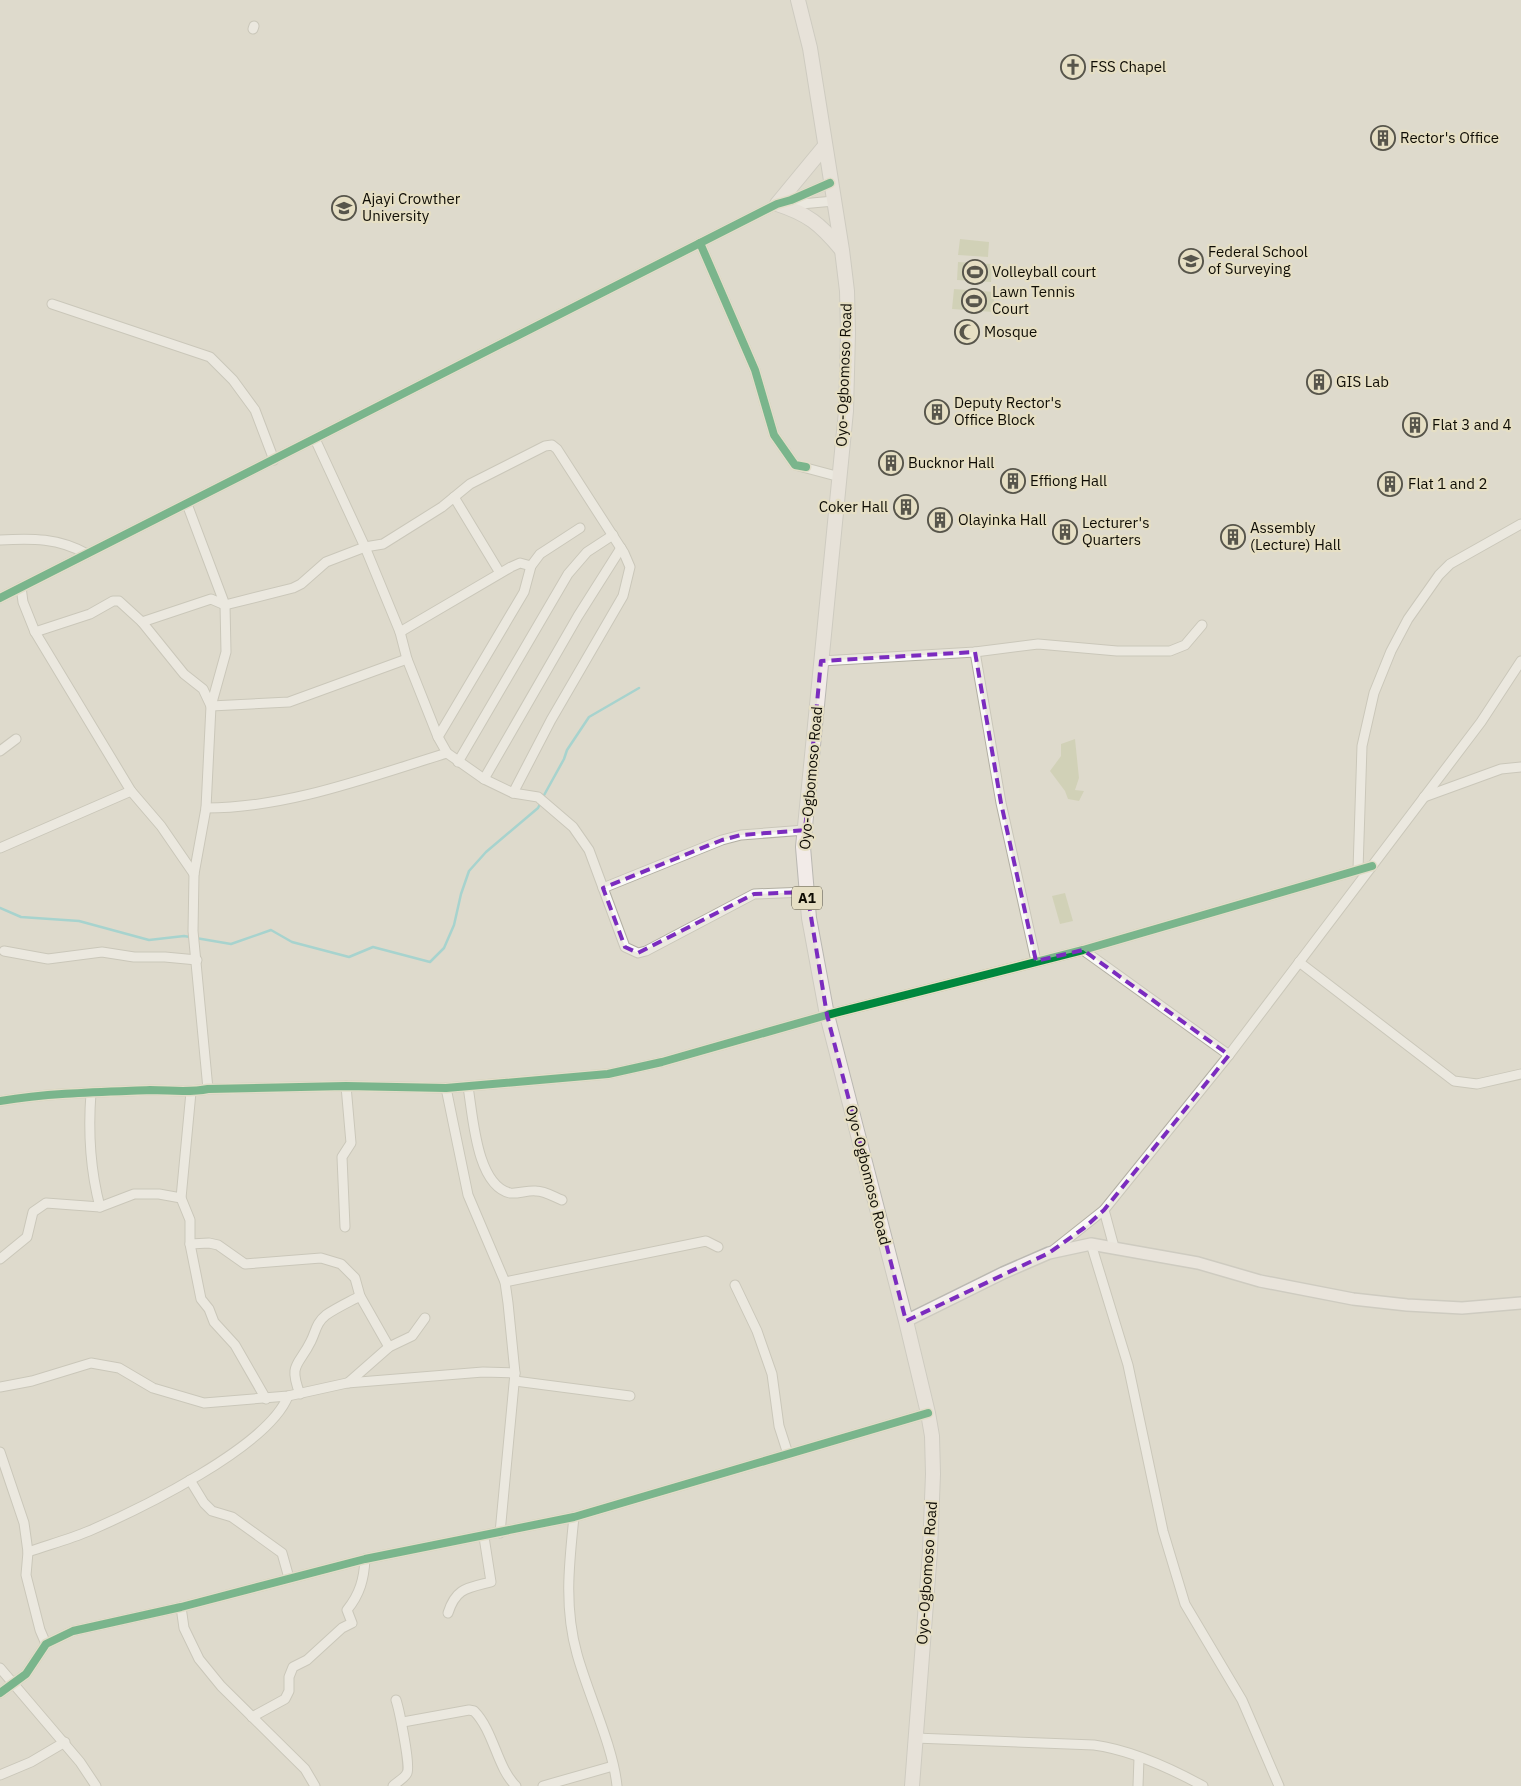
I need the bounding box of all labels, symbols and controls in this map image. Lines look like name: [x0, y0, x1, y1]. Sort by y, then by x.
church icon: FSS Chapel: [1060, 54, 1086, 80]
place label: FSS Chapel: [1090, 57, 1166, 76]
building icon: Rector's Office: [1370, 125, 1396, 151]
place label: Rector's Office: [1400, 128, 1499, 147]
place label: Ajayi Crowther University: [362, 189, 461, 225]
school or university icon: Ajayi Crowther University: [331, 195, 357, 221]
place label: Federal School of Surveying: [1208, 242, 1308, 278]
school or university icon: Federal School of Surveying: [1178, 248, 1204, 274]
sports icon: Volleyball court: [962, 259, 988, 285]
place label: Volleyball court: [992, 262, 1096, 281]
place label: Lawn Tennis Court: [992, 282, 1075, 318]
sports icon: Lawn Tennis Court: [961, 288, 987, 314]
street label: Oyo-Ogbomoso Road: [831, 303, 856, 447]
mosque icon: Mosque: [954, 319, 980, 345]
place label: Mosque: [984, 322, 1037, 341]
building icon: GIS Lab: [1306, 369, 1332, 395]
place label: GIS Lab: [1336, 372, 1389, 391]
place label: Deputy Rector's Office Block: [954, 393, 1061, 429]
building icon: Deputy Rector's Office Block: [924, 399, 950, 425]
building icon: Flat 3 and 4: [1402, 412, 1428, 438]
place label: Flat 3 and 4: [1432, 415, 1512, 434]
building icon: Bucknor Hall: [878, 450, 904, 476]
place label: Bucknor Hall: [908, 453, 994, 472]
building icon: Effiong Hall: [1000, 468, 1026, 494]
place label: Effiong Hall: [1030, 471, 1107, 490]
building icon: Flat 1 and 2: [1377, 471, 1403, 497]
place label: Flat 1 and 2: [1408, 474, 1488, 493]
building icon: Coker Hall: [893, 494, 919, 520]
place label: Coker Hall: [819, 497, 888, 516]
building icon: Olayinka Hall: [927, 507, 953, 533]
place label: Olayinka Hall: [958, 510, 1046, 529]
place label: Lecturer's Quarters: [1082, 513, 1150, 549]
place label: Assembly (Lecture) Hall: [1250, 518, 1341, 554]
building icon: Lecturer's Quarters: [1052, 519, 1078, 545]
building icon: Assembly (Lecture) Hall: [1220, 524, 1246, 550]
street label: Oyo-Ogbomoso Road: [795, 706, 826, 850]
road number: A1: [792, 886, 822, 910]
street label: Oyo-Ogbomoso Road: [842, 1103, 895, 1247]
street label: Oyo-Ogbomoso Road: [912, 1501, 941, 1645]

